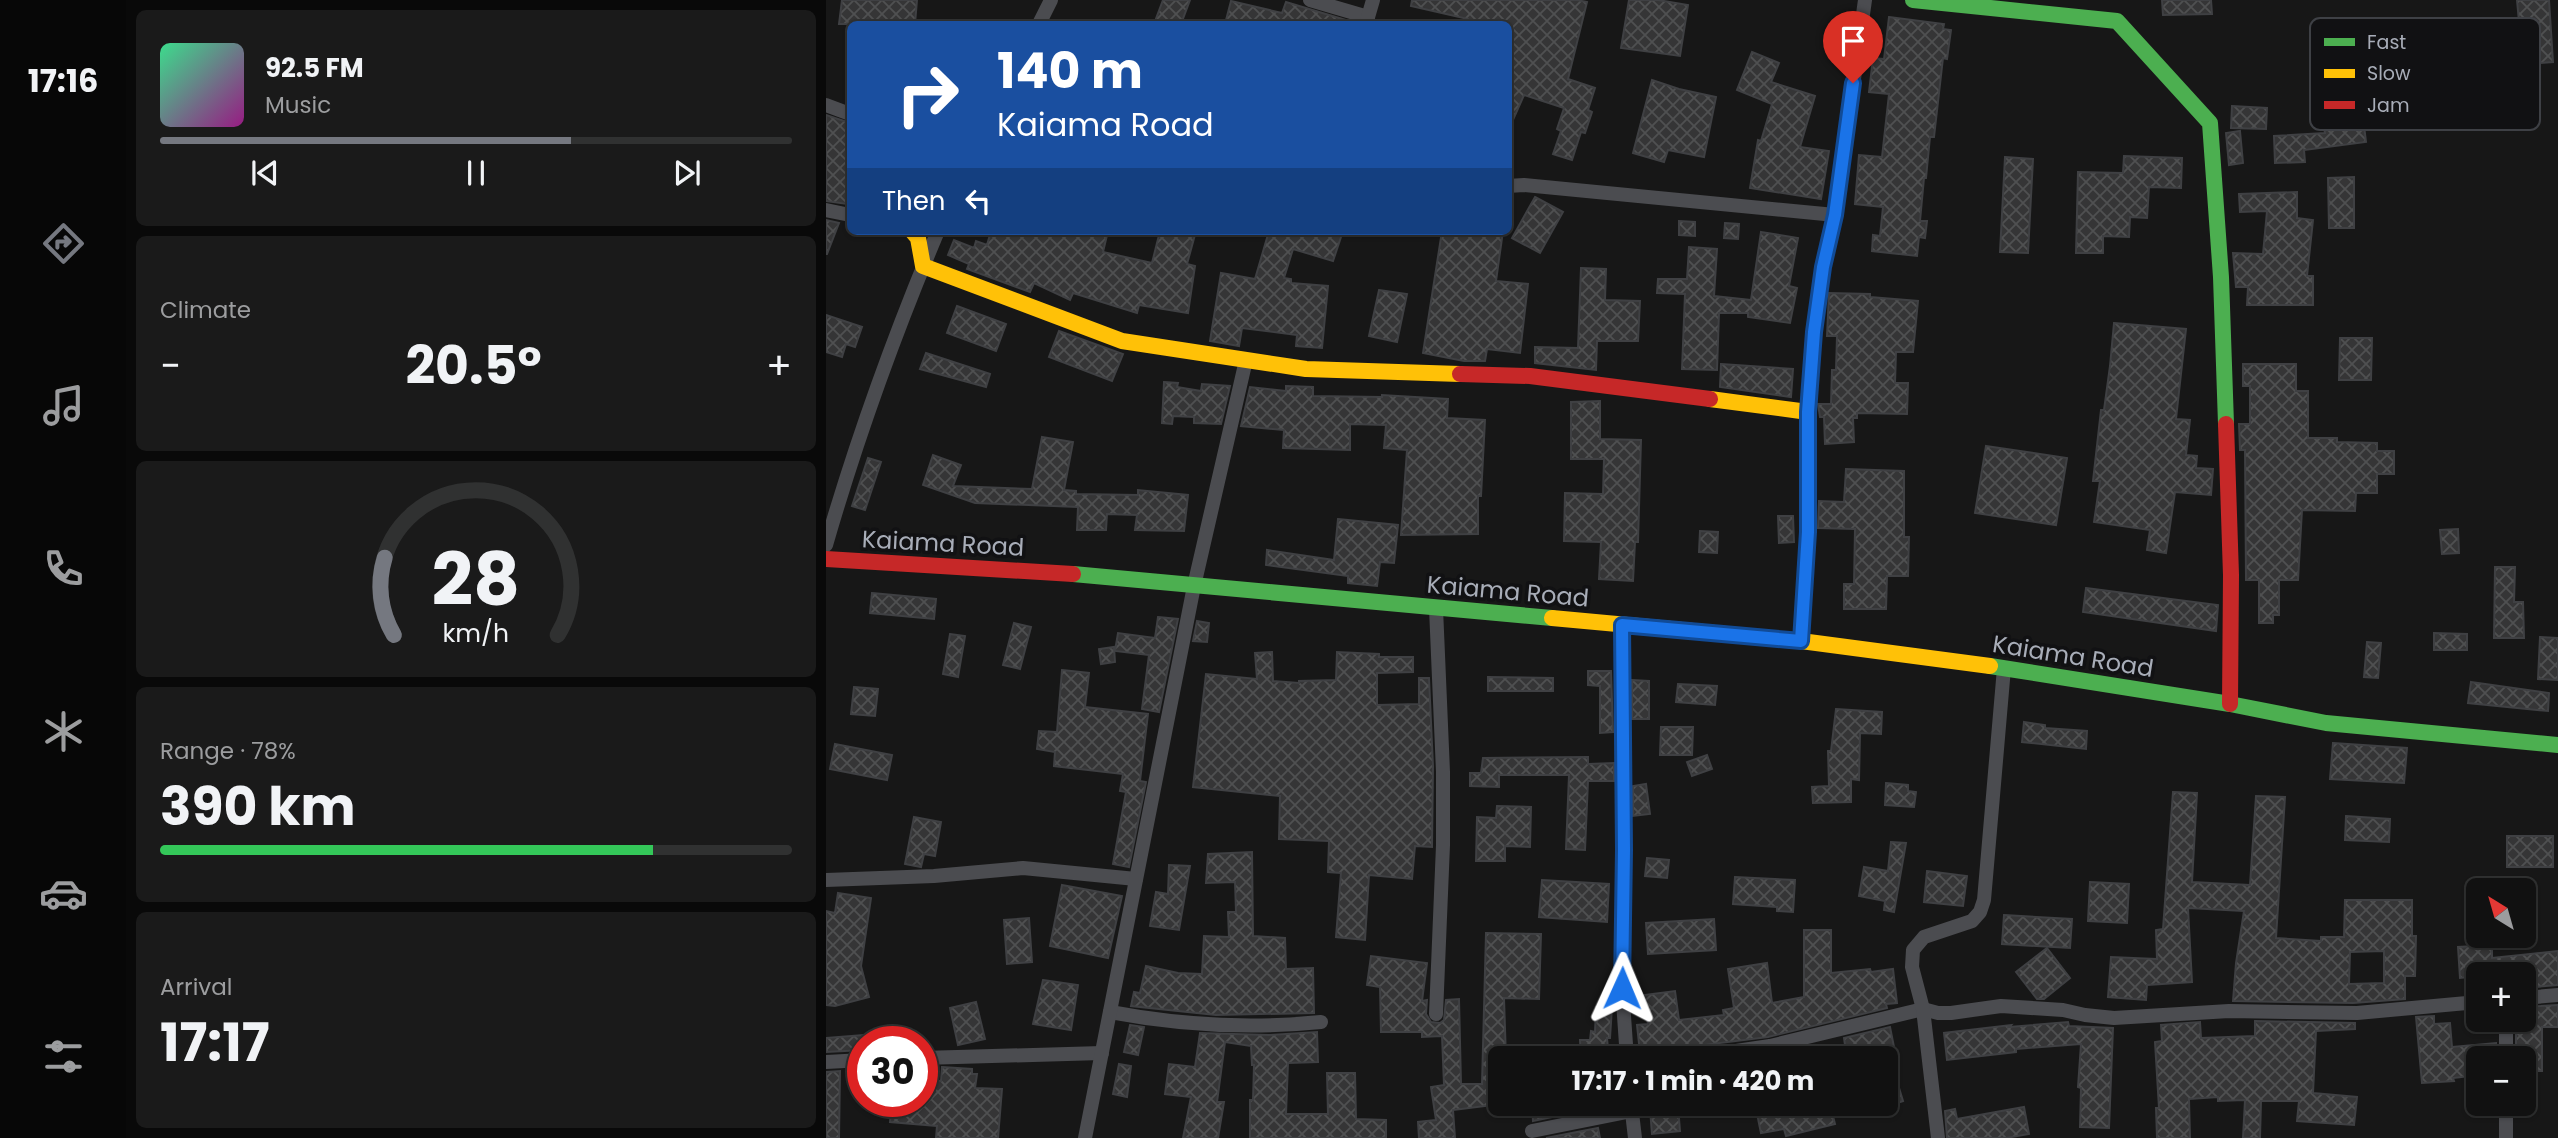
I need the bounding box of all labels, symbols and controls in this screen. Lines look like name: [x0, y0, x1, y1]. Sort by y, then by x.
pin: [1823, 11, 1883, 83]
legend: [2310, 18, 2540, 130]
icon: arrive: [1834, 22, 1872, 60]
text: Fast: [2367, 29, 2406, 56]
text: 140 m: [997, 37, 1143, 105]
icon: right: [882, 49, 973, 140]
text: 92.5 FM: [265, 50, 364, 86]
text: 17:16: [28, 58, 98, 103]
text: Slow: [2367, 60, 2411, 87]
text: Music: [265, 89, 331, 121]
text: Jam: [2367, 92, 2409, 119]
text: Kaiama Road: [997, 102, 1214, 147]
icon: previous: [246, 154, 284, 192]
icon: pause: [457, 154, 495, 192]
icon: next: [668, 154, 706, 192]
icon: left: [959, 182, 997, 220]
text: Then: [882, 183, 945, 219]
icon: directions: [39, 219, 88, 268]
text: Climate: [160, 294, 251, 326]
text: 20.5°: [405, 329, 542, 402]
text: −: [160, 339, 181, 392]
text: +: [766, 339, 792, 392]
icon: music: [39, 381, 88, 430]
street label: Kaiama Road: [861, 522, 1025, 564]
text: 28: [432, 529, 520, 630]
icon: phone: [39, 544, 88, 593]
street label: Kaiama Road: [1426, 567, 1590, 615]
text: km/h: [443, 616, 509, 651]
street label: Kaiama Road: [1990, 627, 2156, 685]
icon: climate: [39, 707, 88, 756]
text: Range · 78%: [160, 735, 296, 767]
text: 390 km: [160, 770, 356, 843]
icon: car: [39, 869, 88, 918]
north arrow: [2466, 878, 2536, 948]
map controls: [2466, 878, 2536, 1116]
position arrow: [1585, 951, 1659, 1025]
button: +: [2466, 962, 2536, 1032]
text: Arrival: [160, 971, 232, 1003]
text: 17:17: [160, 1006, 270, 1079]
speed limit sign: 30: [847, 1026, 938, 1117]
icon: filters: [39, 1032, 88, 1081]
button: −: [2466, 1046, 2536, 1116]
text: 17:17 · 1 min · 420 m: [1572, 1063, 1814, 1099]

